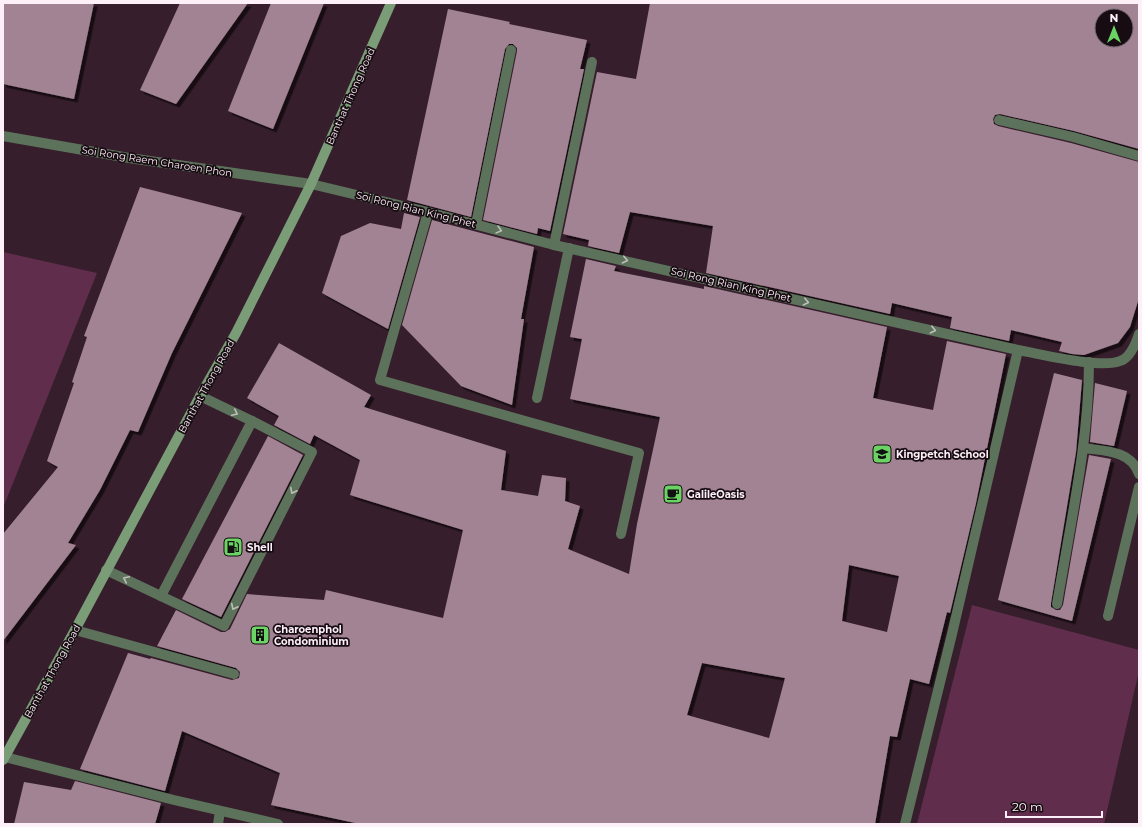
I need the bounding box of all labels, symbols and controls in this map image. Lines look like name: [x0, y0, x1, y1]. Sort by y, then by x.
north arrow: [1094, 8, 1134, 48]
text: N: [1110, 11, 1118, 25]
street label: Banthat Thong Road: [323, 46, 378, 147]
street label: Soi Rong Raem Charoen Phon: [81, 143, 233, 180]
street label: Soi Rong Rian King Phet: [355, 188, 477, 231]
one-way arrow: [495, 225, 502, 234]
one-way arrow: [622, 256, 628, 264]
street label: Soi Rong Rian King Phet: [670, 264, 792, 305]
one-way arrow: [803, 297, 810, 305]
one-way arrow: [930, 326, 936, 334]
street label: Banthat Thong Road: [175, 337, 238, 435]
one-way arrow: [231, 408, 238, 416]
school or university icon: Kingpetch School: [871, 443, 893, 465]
place label: Kingpetch School: [896, 448, 989, 461]
cafe icon: GalileOasis: [662, 483, 684, 505]
one-way arrow: [290, 486, 297, 494]
place label: GalileOasis: [687, 488, 745, 501]
fuel station icon: Shell: [222, 536, 244, 558]
place label: Shell: [247, 541, 273, 554]
one-way arrow: [123, 576, 131, 584]
one-way arrow: [231, 602, 239, 610]
street label: Banthat Thong Road: [21, 622, 84, 720]
place label: Charoenphol Condominium: [274, 623, 349, 648]
building icon: Charoenphol Condominium: [249, 624, 271, 646]
scale bar: [1006, 793, 1102, 819]
text: 20 m: [1012, 799, 1043, 814]

